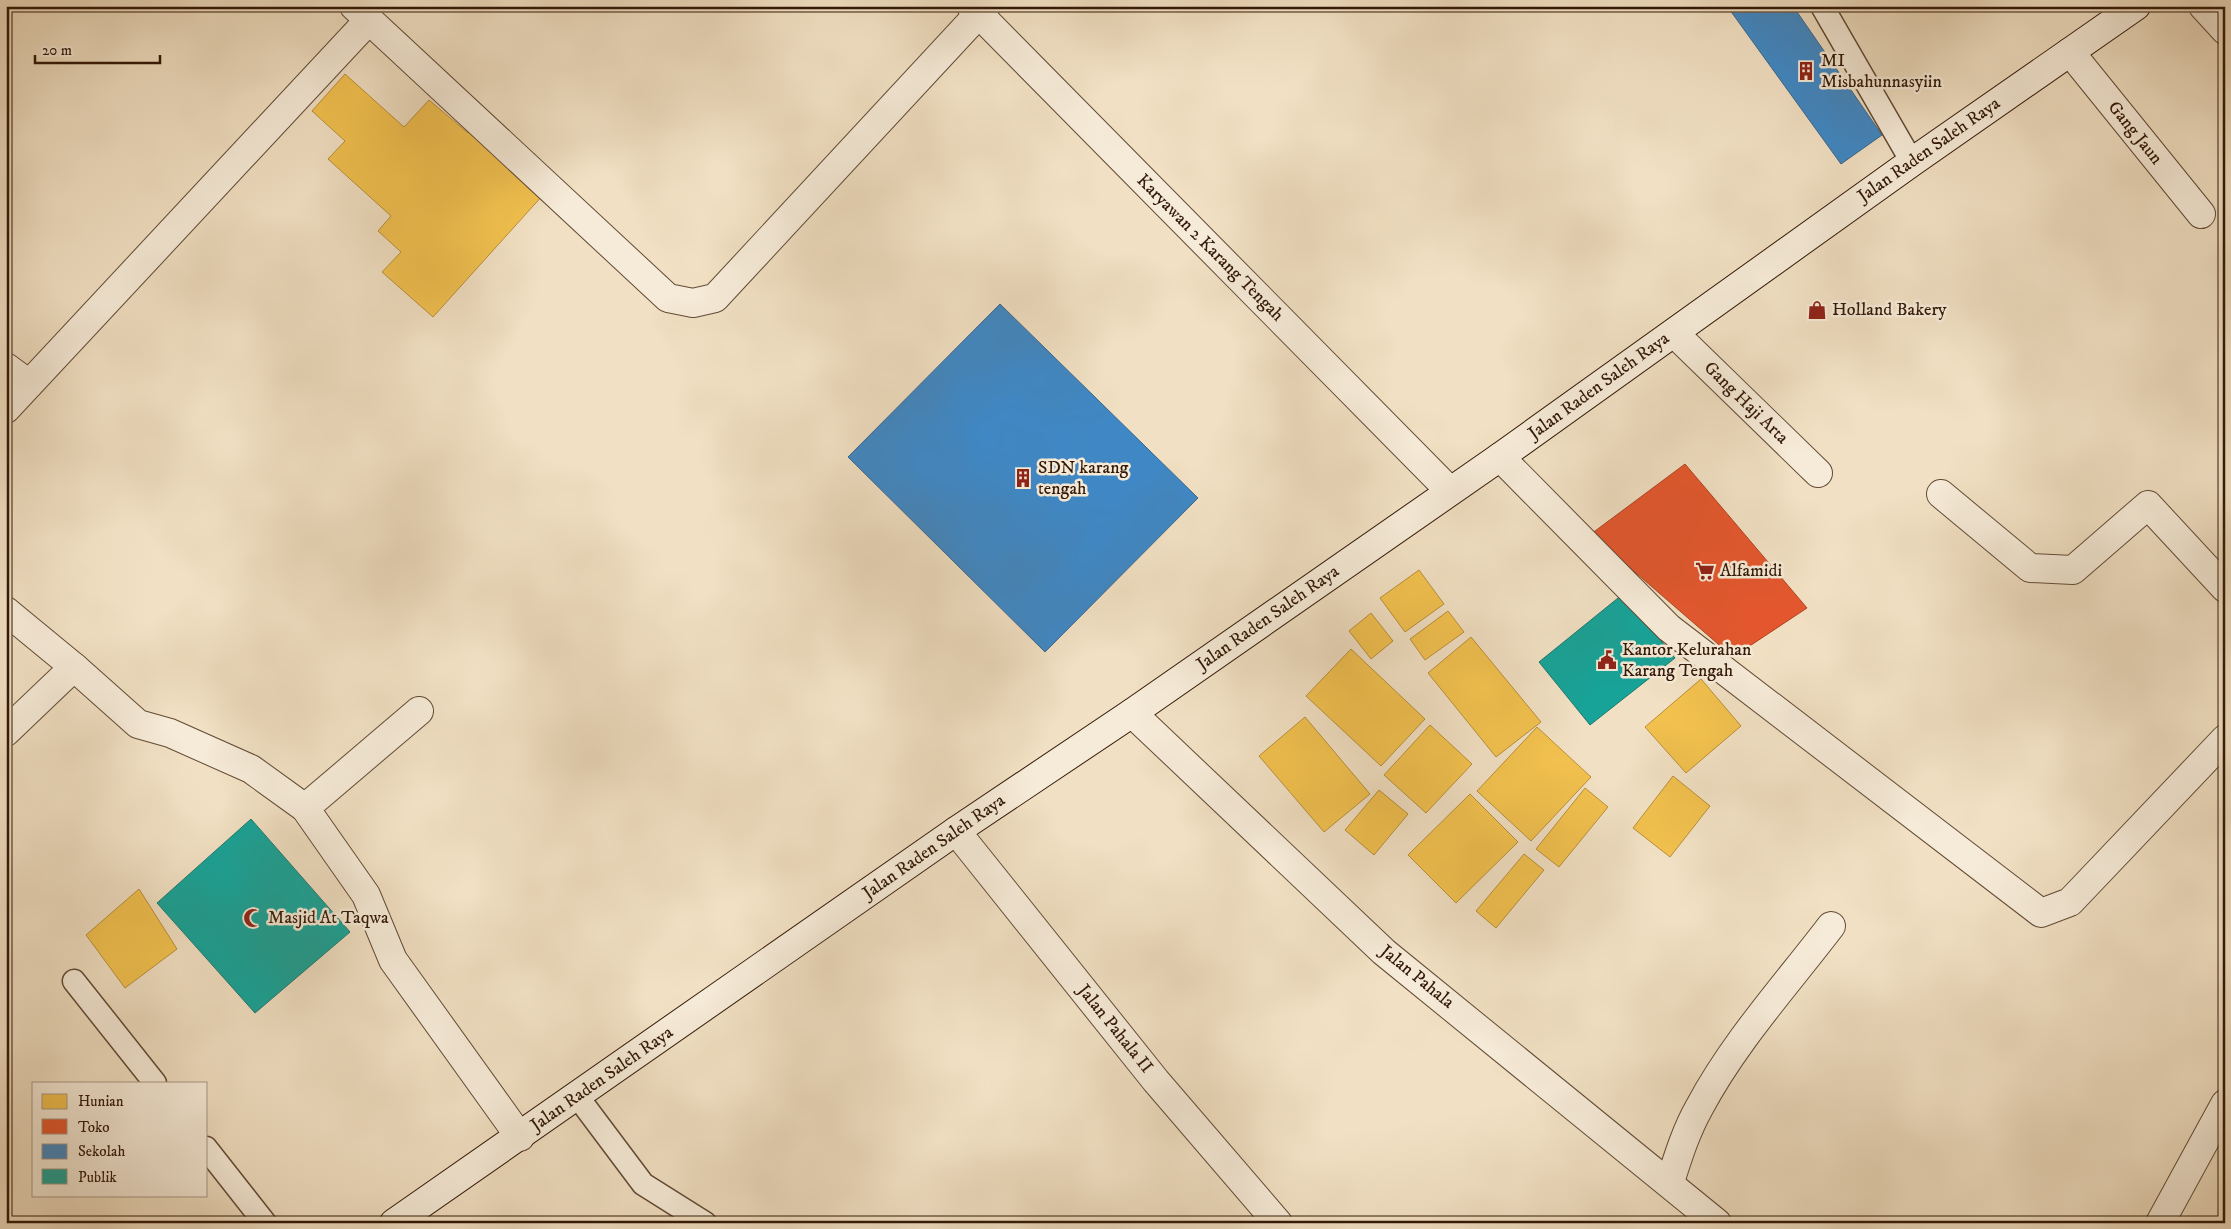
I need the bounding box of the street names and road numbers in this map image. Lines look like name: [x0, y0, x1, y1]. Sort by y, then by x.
street label: Jalan Raden Saleh Raya: [1852, 92, 2005, 209]
street label: Gang Jaun: [2103, 97, 2167, 169]
street label: Karyawan 2 Karang Tengah: [1132, 170, 1289, 327]
street label: Jalan Raden Saleh Raya: [1523, 327, 1674, 446]
street label: Gang Haji Arta: [1699, 357, 1793, 449]
street label: Jalan Raden Saleh Raya: [1191, 560, 1344, 677]
street label: Jalan Raden Saleh Raya: [857, 789, 1010, 906]
street label: Jalan Pahala: [1374, 939, 1459, 1014]
street label: Jalan Pahala II: [1071, 979, 1157, 1078]
street label: Jalan Raden Saleh Raya: [525, 1021, 678, 1138]

